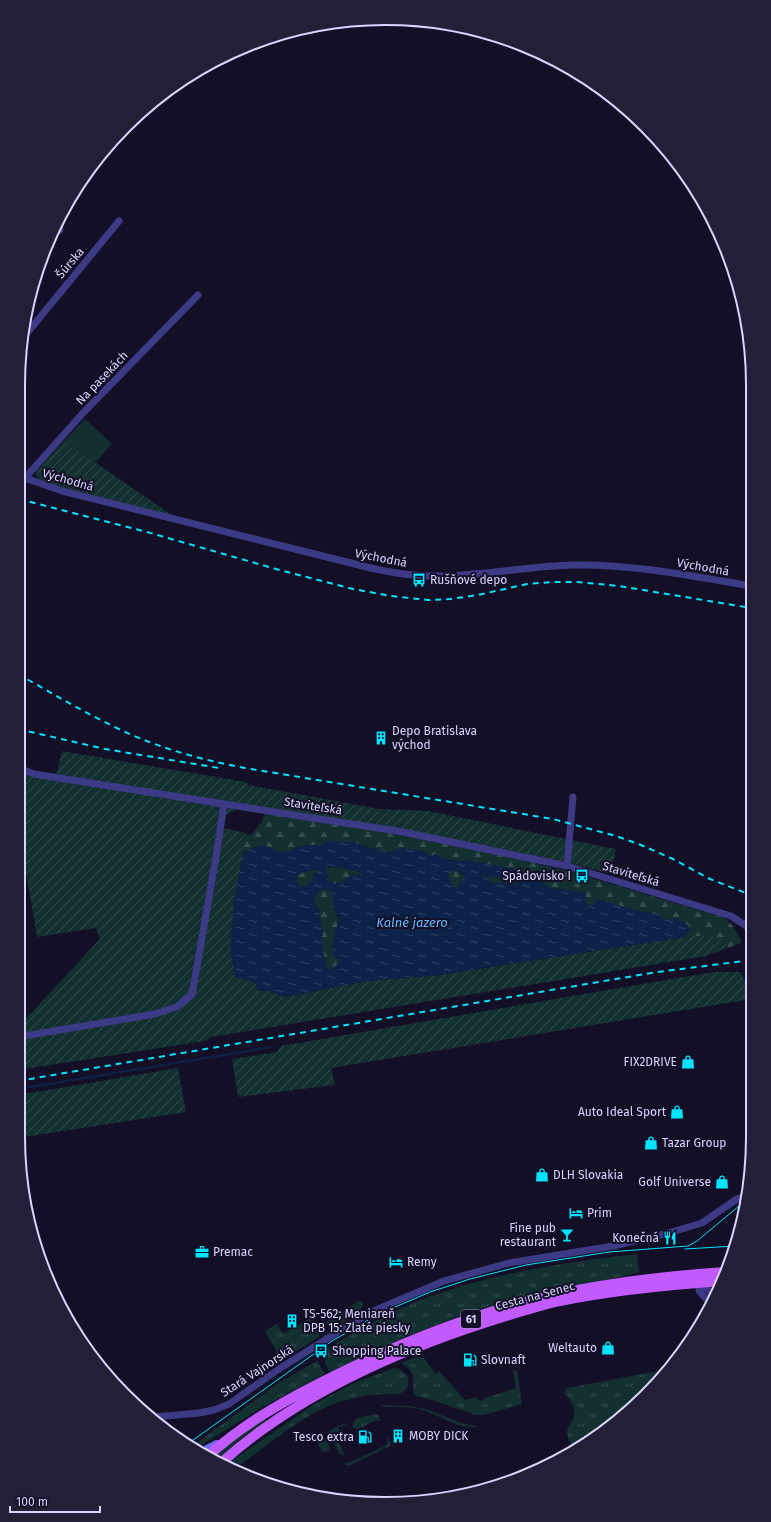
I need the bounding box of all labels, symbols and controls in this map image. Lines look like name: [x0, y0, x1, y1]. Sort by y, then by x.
street label: Šúrska: [52, 244, 87, 281]
street label: Na pasekách: [73, 348, 131, 408]
street label: Východná: [41, 466, 95, 494]
street label: Východná: [354, 546, 408, 570]
street label: Východná: [676, 556, 730, 578]
bus stop icon: Rušňové depo: [411, 572, 427, 588]
place label: Rušňové depo: [430, 573, 507, 587]
place label: Depo Bratislava východ: [392, 724, 477, 752]
building icon: Depo Bratislava východ: [373, 730, 389, 746]
street label: Staviteľská: [283, 794, 343, 818]
street label: Staviteľská: [601, 859, 661, 889]
bus stop icon: Spádovisko I: [574, 868, 590, 884]
place label: Spádovisko I: [502, 869, 571, 883]
water label: Kalné jazero: [376, 915, 448, 930]
shop icon: FIX2DRIVE: [680, 1054, 696, 1070]
place label: FIX2DRIVE: [624, 1055, 677, 1069]
shop icon: Auto Ideal Sport: [669, 1104, 685, 1120]
place label: Auto Ideal Sport: [578, 1105, 667, 1119]
shop icon: Tazar Group: [643, 1135, 659, 1151]
place label: Tazar Group: [662, 1136, 727, 1150]
shop icon: DLH Slovakia: [534, 1167, 550, 1183]
place label: DLH Slovakia: [553, 1168, 623, 1182]
shop icon: Golf Universe: [714, 1174, 730, 1190]
place label: Golf Universe: [638, 1175, 711, 1189]
hotel icon: Prim: [568, 1205, 584, 1221]
place label: Prim: [587, 1206, 612, 1220]
place label: Fine pub restaurant: [500, 1221, 557, 1249]
bar icon: Fine pub restaurant: [559, 1227, 575, 1243]
restaurant icon: Konečná: [662, 1230, 678, 1246]
place label: Konečná: [612, 1231, 659, 1245]
office icon: Premac: [194, 1244, 210, 1260]
place label: Premac: [213, 1245, 253, 1259]
hotel icon: Remy: [388, 1254, 404, 1270]
place label: Remy: [407, 1255, 437, 1269]
street label: Cesta na Senec: [494, 1279, 577, 1313]
place label: TS-562; Meniareň DPB 15: Zlaté piesky: [303, 1307, 410, 1335]
road number: 61: [461, 1310, 481, 1328]
building icon: TS-562; Meniareň DPB 15: Zlaté piesky: [284, 1313, 300, 1329]
shop icon: Weltauto: [600, 1340, 616, 1356]
place label: Weltauto: [548, 1341, 597, 1355]
street label: Stará Vajnorská: [218, 1342, 296, 1400]
bus stop icon: Shopping Palace: [313, 1343, 329, 1359]
place label: Shopping Palace: [332, 1344, 421, 1358]
fuel station icon: Slovnaft: [462, 1352, 478, 1368]
place label: Slovnaft: [481, 1353, 526, 1367]
building icon: MOBY DICK: [390, 1428, 406, 1444]
fuel station icon: Tesco extra: [357, 1429, 373, 1445]
place label: MOBY DICK: [409, 1429, 469, 1443]
place label: Tesco extra: [293, 1430, 354, 1444]
scale bar: [10, 1488, 100, 1514]
text: 100 m: [16, 1495, 48, 1509]

